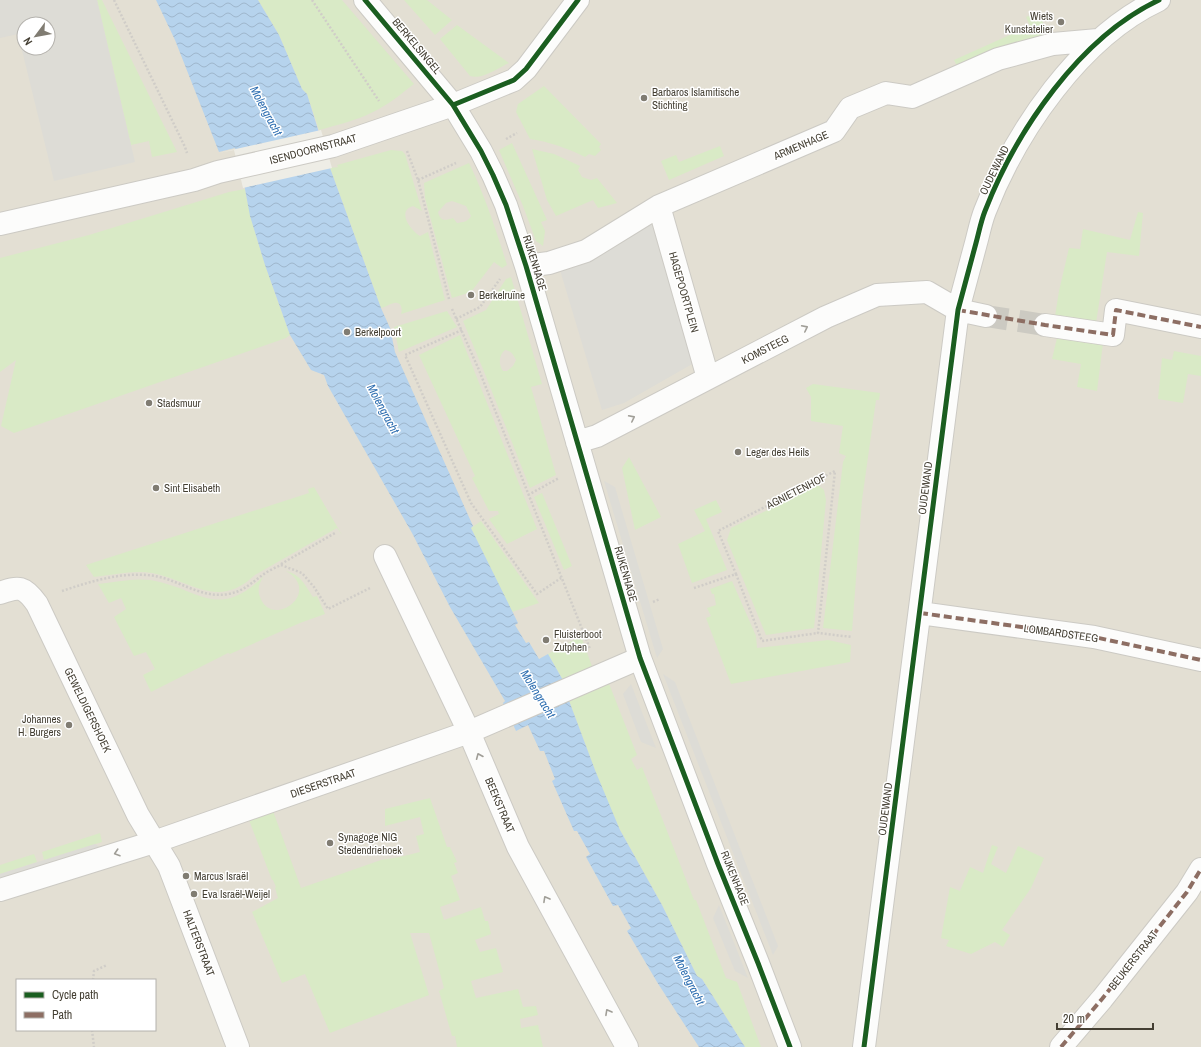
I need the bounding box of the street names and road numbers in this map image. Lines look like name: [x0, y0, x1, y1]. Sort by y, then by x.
street label: BERKELSINGEL: [390, 15, 444, 77]
street label: ARMENHAGE: [771, 127, 830, 163]
street label: ISENDOORNSTRAAT: [268, 131, 359, 167]
street label: OUDEWAND: [976, 143, 1012, 197]
street label: RIJKENHAGE: [520, 233, 550, 293]
street label: HAGEPOORTPLEIN: [666, 250, 702, 334]
street label: KOMSTEEG: [739, 331, 791, 367]
street label: OUDEWAND: [915, 461, 935, 515]
street label: AGNIETENHOF: [763, 470, 829, 512]
street label: RIJKENHAGE: [611, 544, 641, 604]
street label: LOMBARDSTEEG: [1023, 621, 1099, 645]
street label: GEWELDIGERSHOEK: [61, 665, 115, 755]
street label: DIESERSTRAAT: [288, 765, 358, 801]
street label: BEEKSTRAAT: [482, 775, 518, 835]
street label: OUDEWAND: [875, 782, 895, 836]
street label: RIJKENHAGE: [718, 849, 752, 907]
street label: HALTERSTRAAT: [180, 908, 218, 979]
street label: BEUKERSTRAAT: [1105, 927, 1161, 993]

